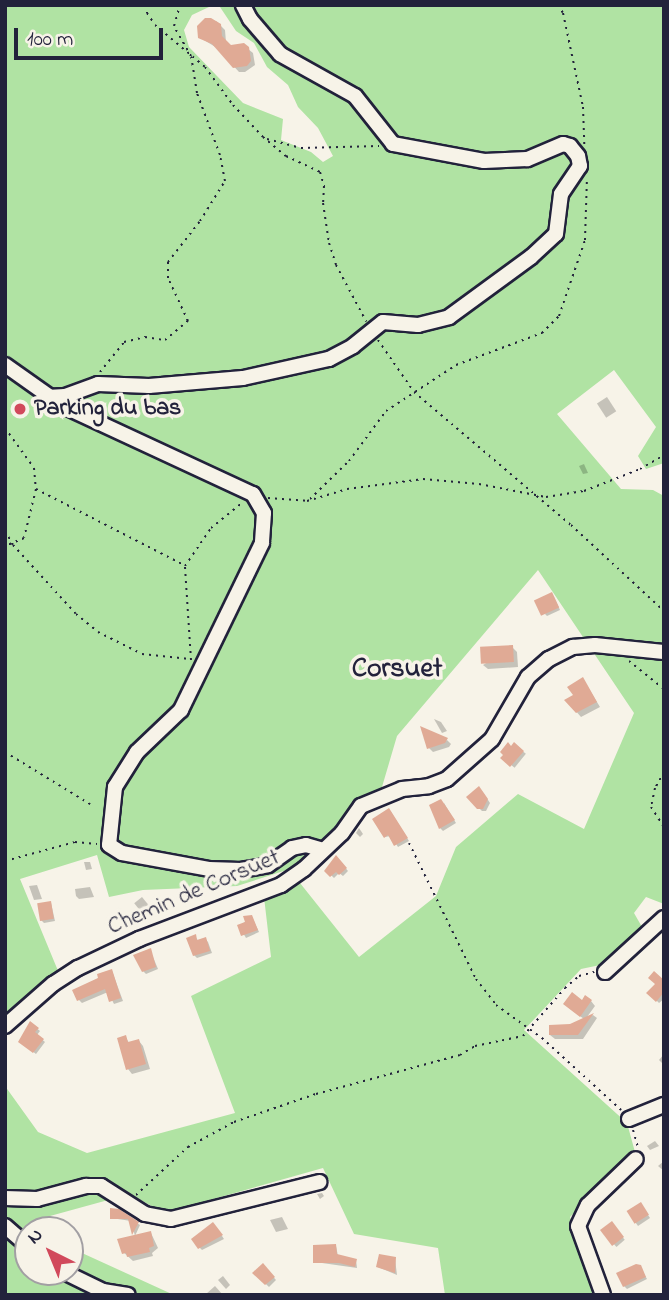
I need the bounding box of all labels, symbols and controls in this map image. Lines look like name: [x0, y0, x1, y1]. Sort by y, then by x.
scale bar: [18, 14, 166, 58]
text: 100 m: [27, 25, 73, 55]
place label: Parking du bas: [34, 395, 181, 423]
marker: Parking du bas: [12, 401, 28, 417]
district label: Corsuet: [352, 653, 442, 687]
street label: Chemin de Corsuet: [104, 844, 284, 942]
north arrow: [14, 1216, 84, 1286]
text: N: [22, 1222, 50, 1251]

